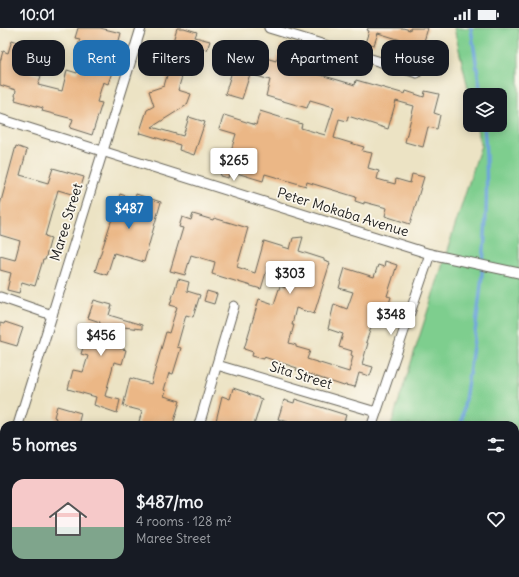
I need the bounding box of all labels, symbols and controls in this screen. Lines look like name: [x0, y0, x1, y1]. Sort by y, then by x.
text: 10:01: [20, 5, 55, 24]
chip: Buy: [12, 40, 65, 76]
chip: Rent: [73, 40, 130, 76]
chip: Filters: [138, 40, 204, 76]
chip: New: [212, 40, 269, 76]
chip: Apartment: [277, 40, 373, 76]
chip: House: [381, 40, 449, 76]
map controls: [463, 88, 507, 132]
button: layers: [463, 88, 507, 132]
pin: $265: [210, 148, 258, 182]
text: $265: [219, 152, 249, 169]
street label: Maree Street: [46, 181, 86, 263]
street label: Peter Mokaba Avenue: [275, 183, 411, 241]
pin: $487: [105, 196, 153, 230]
text: $487: [115, 200, 143, 217]
pin: $303: [266, 261, 314, 295]
text: $303: [275, 265, 305, 282]
pin: $348: [367, 302, 415, 336]
text: $348: [376, 306, 406, 323]
pin: $456: [77, 323, 125, 357]
text: $456: [86, 327, 116, 344]
street label: Sita Street: [268, 357, 335, 393]
text: 5 homes: [12, 434, 77, 456]
icon: filters: [485, 434, 507, 456]
text: $487/mo: [136, 491, 203, 513]
icon: home: [44, 495, 92, 543]
icon: heart: [485, 508, 507, 530]
text: 4 rooms · 128 m²: [136, 513, 232, 530]
text: Maree Street: [136, 530, 211, 547]

